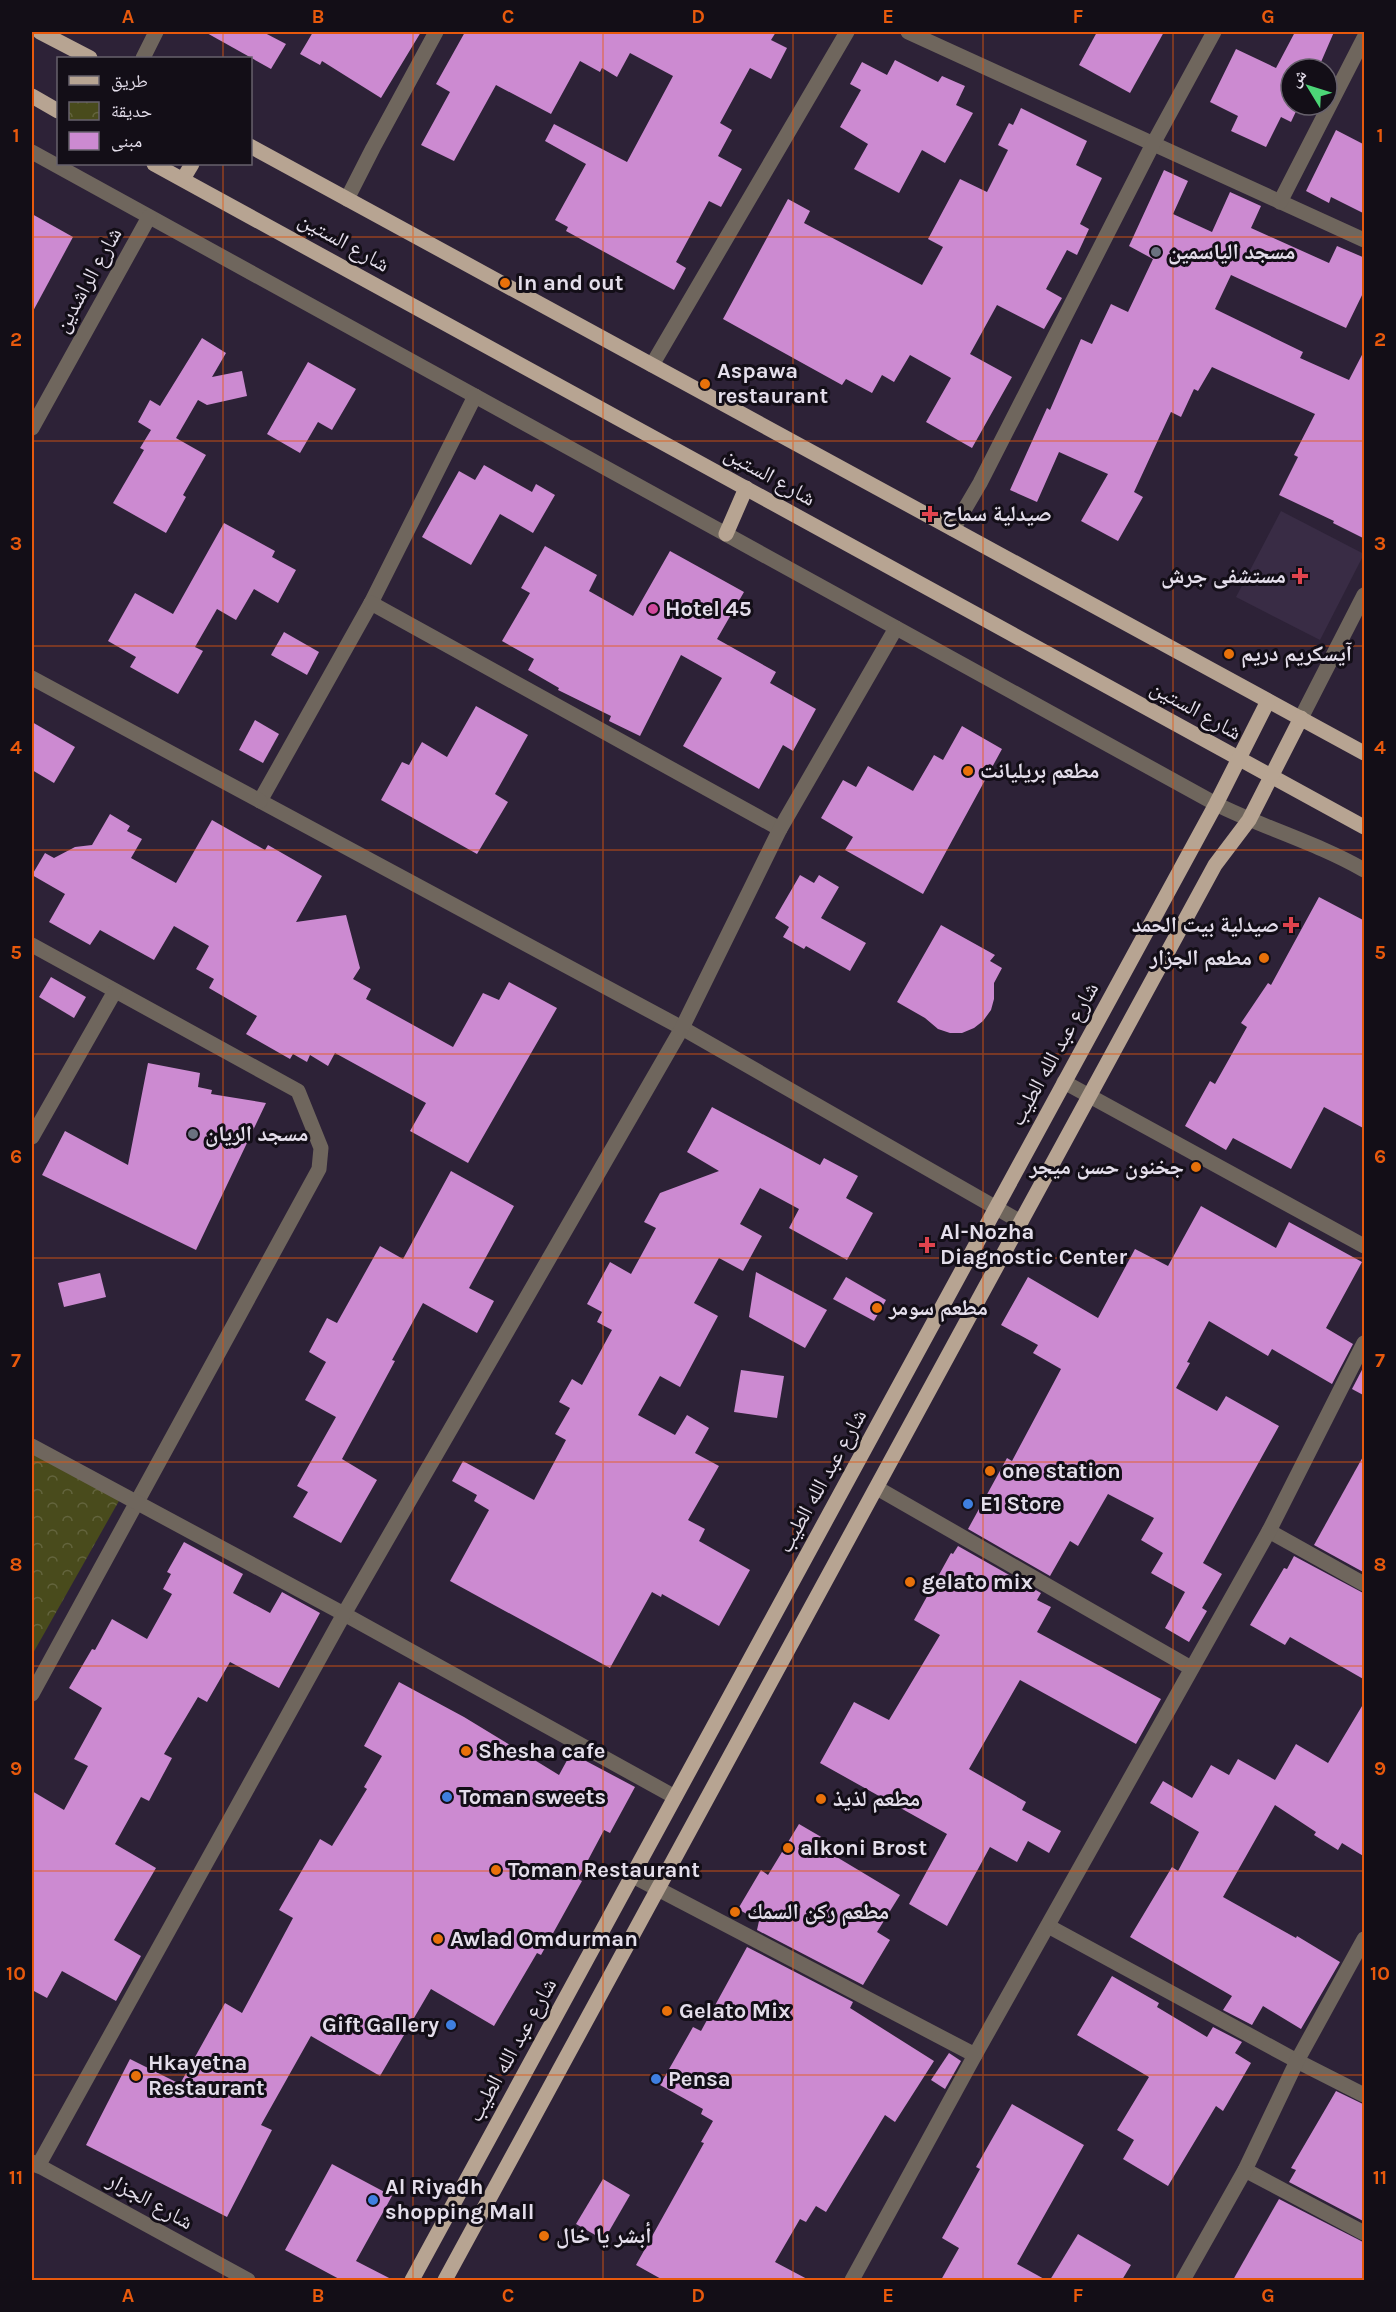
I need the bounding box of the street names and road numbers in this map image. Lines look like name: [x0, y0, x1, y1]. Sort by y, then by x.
street label: شارع الستين: [294, 206, 394, 278]
street label: شارع الراشدين: [48, 223, 128, 337]
street label: شارع الستين: [720, 440, 820, 512]
street label: شارع الستين: [1146, 674, 1246, 746]
street label: شارع عبد الله الطيب: [1004, 978, 1104, 1130]
street label: شارع عبد الله الطيب: [772, 1405, 872, 1557]
street label: شارع عبد الله الطيب: [462, 1974, 562, 2126]
street label: شارع الجزار: [102, 2166, 198, 2235]

